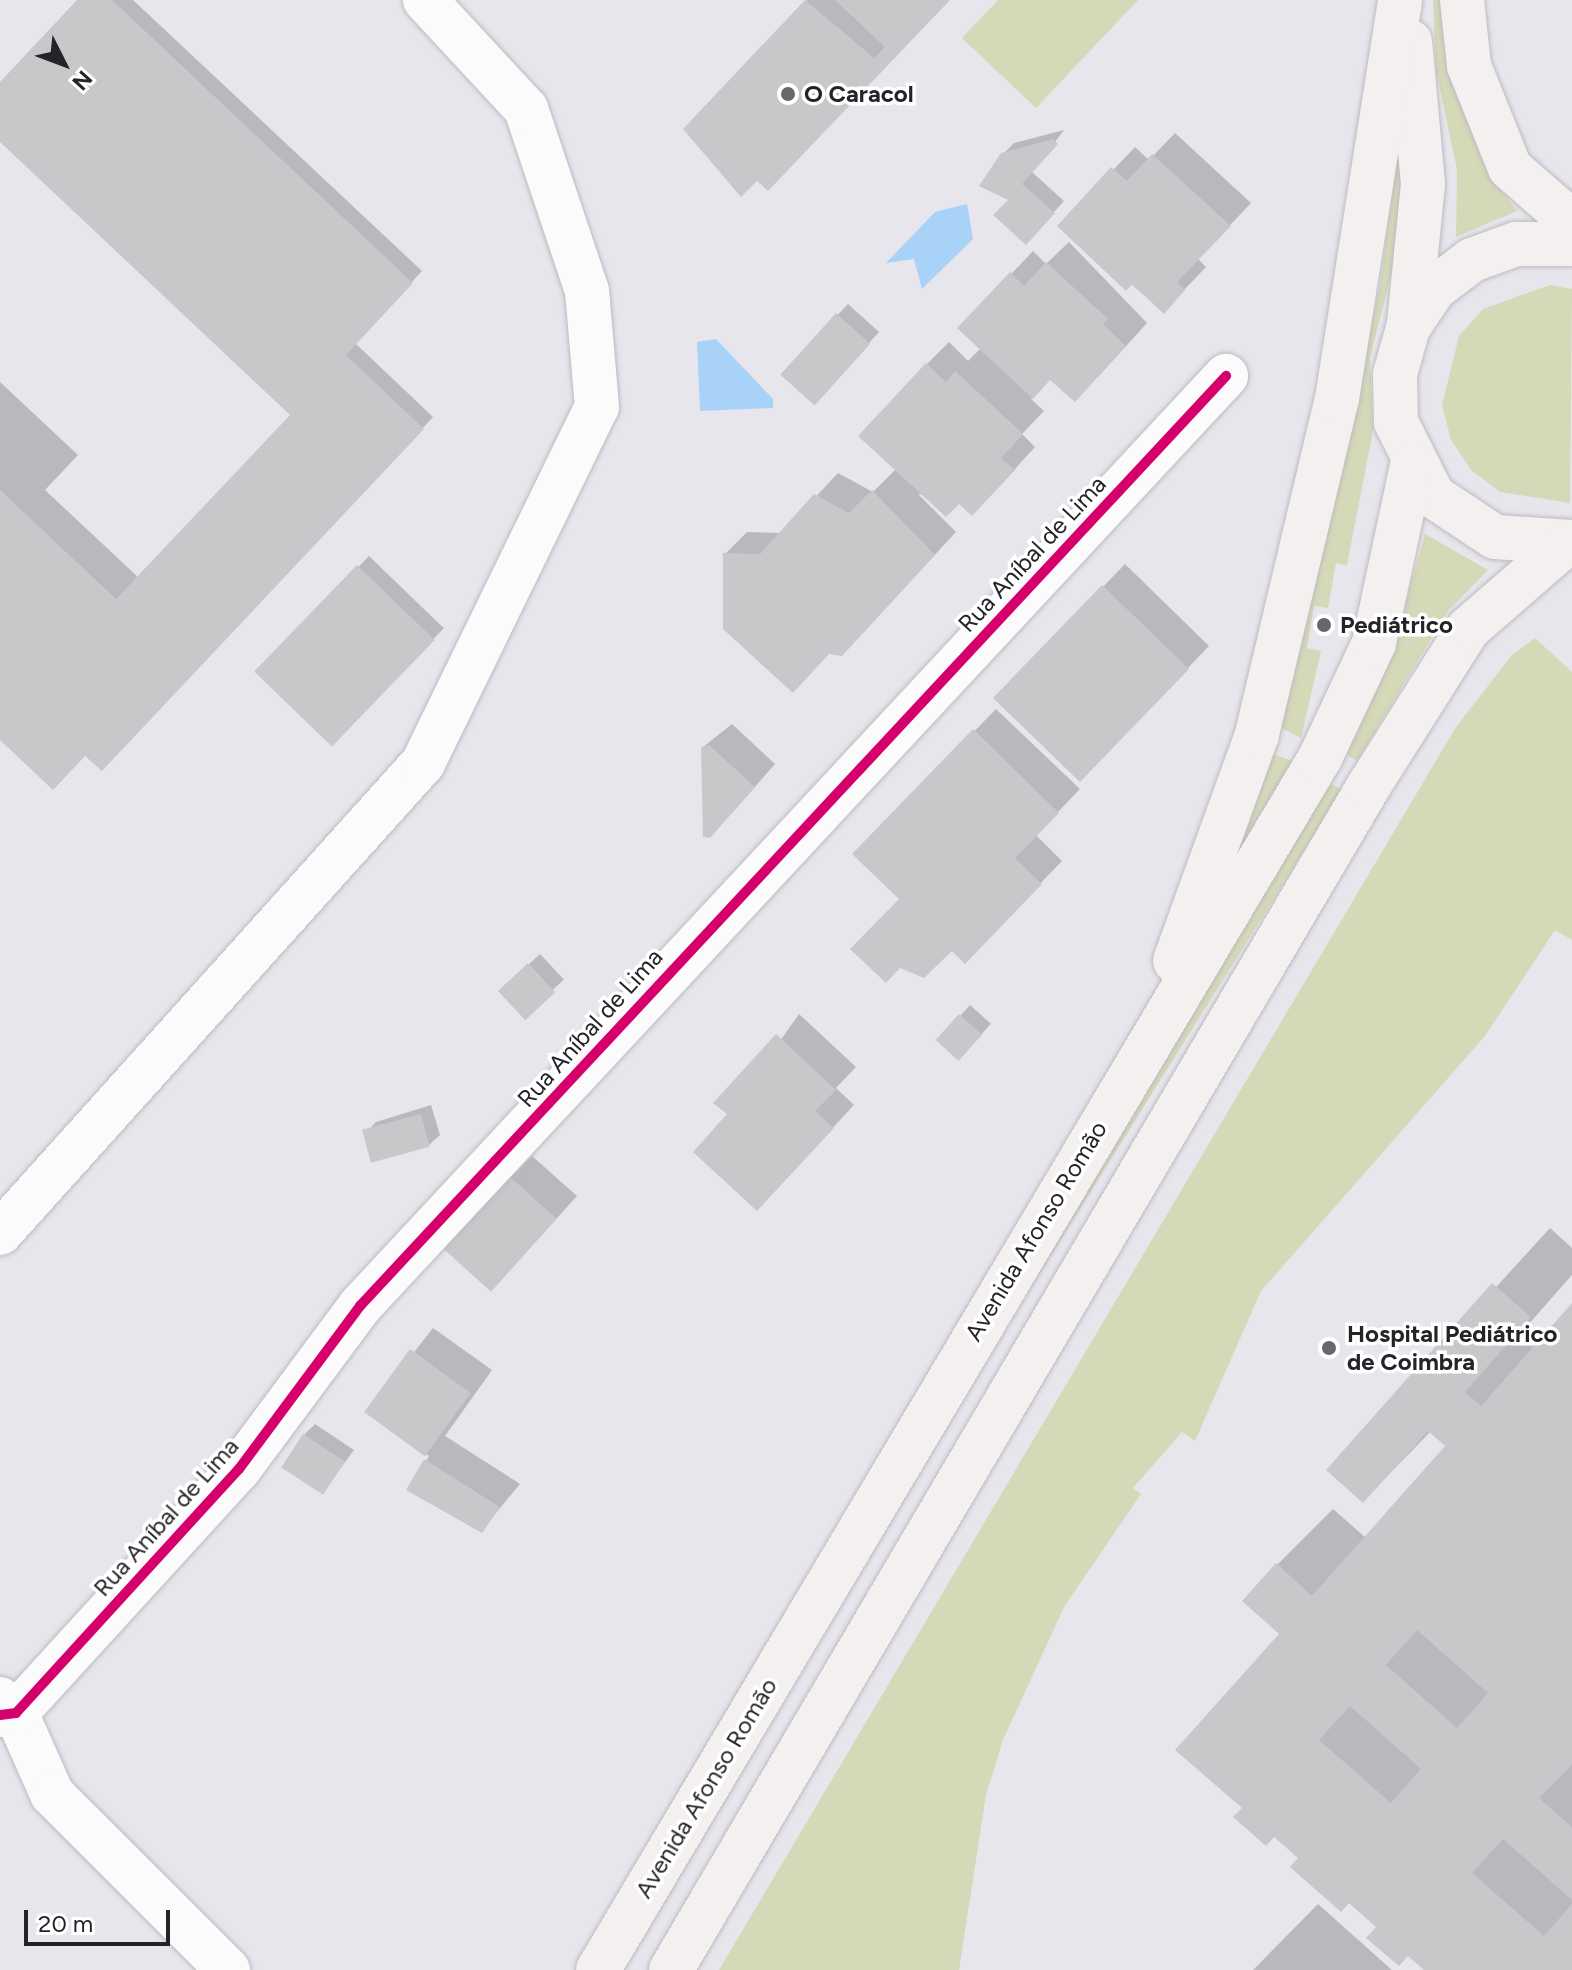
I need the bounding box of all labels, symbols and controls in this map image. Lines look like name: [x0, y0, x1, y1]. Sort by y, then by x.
north arrow: [24, 24, 104, 104]
text: N: [66, 65, 98, 96]
place label: O Caracol: [804, 80, 914, 108]
marker: O Caracol: [779, 85, 797, 103]
street label: Rua Aníbal de Lima: [952, 470, 1112, 638]
place label: Pediátrico: [1340, 611, 1453, 639]
marker: Pediátrico: [1315, 616, 1333, 634]
street label: Rua Aníbal de Lima: [511, 943, 669, 1113]
street label: Avenida Afonso Romão: [959, 1116, 1113, 1346]
place label: Hospital Pediátrico de Coimbra: [1347, 1320, 1558, 1376]
marker: Hospital Pediátrico de Coimbra: [1318, 1337, 1340, 1359]
street label: Rua Aníbal de Lima: [87, 1432, 245, 1602]
street label: Avenida Afonso Romão: [629, 1673, 783, 1903]
scale bar: [28, 1894, 174, 1944]
text: 20 m: [38, 1909, 93, 1938]

